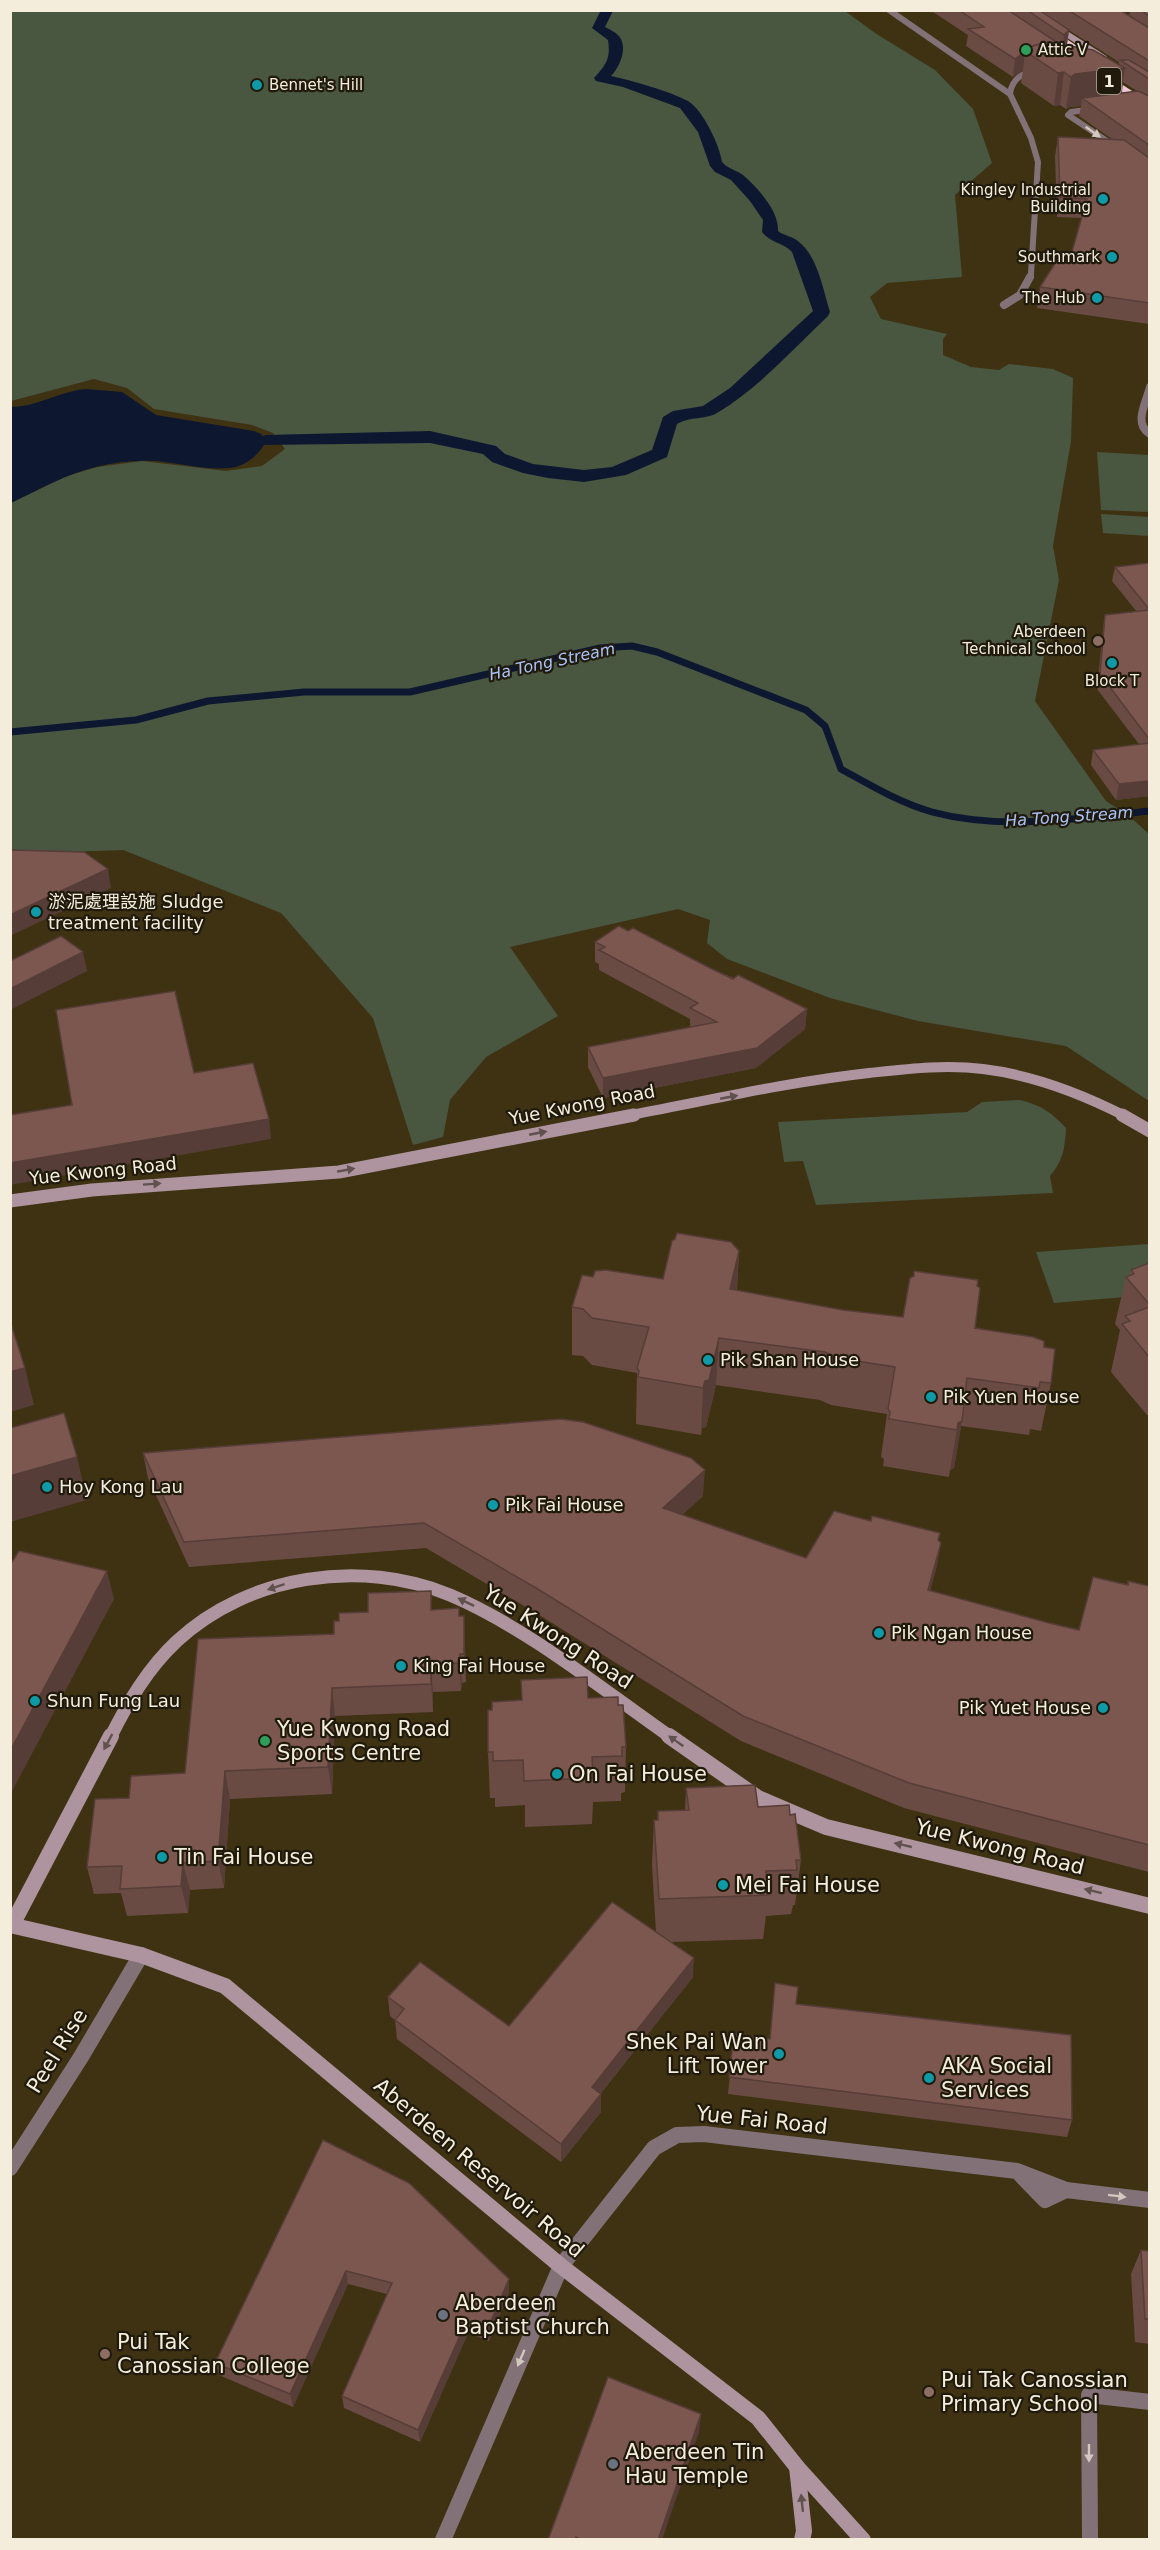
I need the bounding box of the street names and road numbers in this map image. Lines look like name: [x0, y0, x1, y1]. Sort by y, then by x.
road number: 1: [1097, 68, 1121, 94]
street label: Yue Kwong Road: [506, 1080, 657, 1129]
street label: Yue Kwong Road: [27, 1152, 178, 1189]
street label: Yue Kwong Road: [478, 1579, 637, 1694]
street label: Yue Kwong Road: [912, 1814, 1087, 1880]
street label: Peel Rise: [22, 2005, 92, 2097]
street label: Aberdeen Reservoir Road: [369, 2073, 589, 2263]
street label: Yue Fai Road: [694, 2101, 829, 2139]

